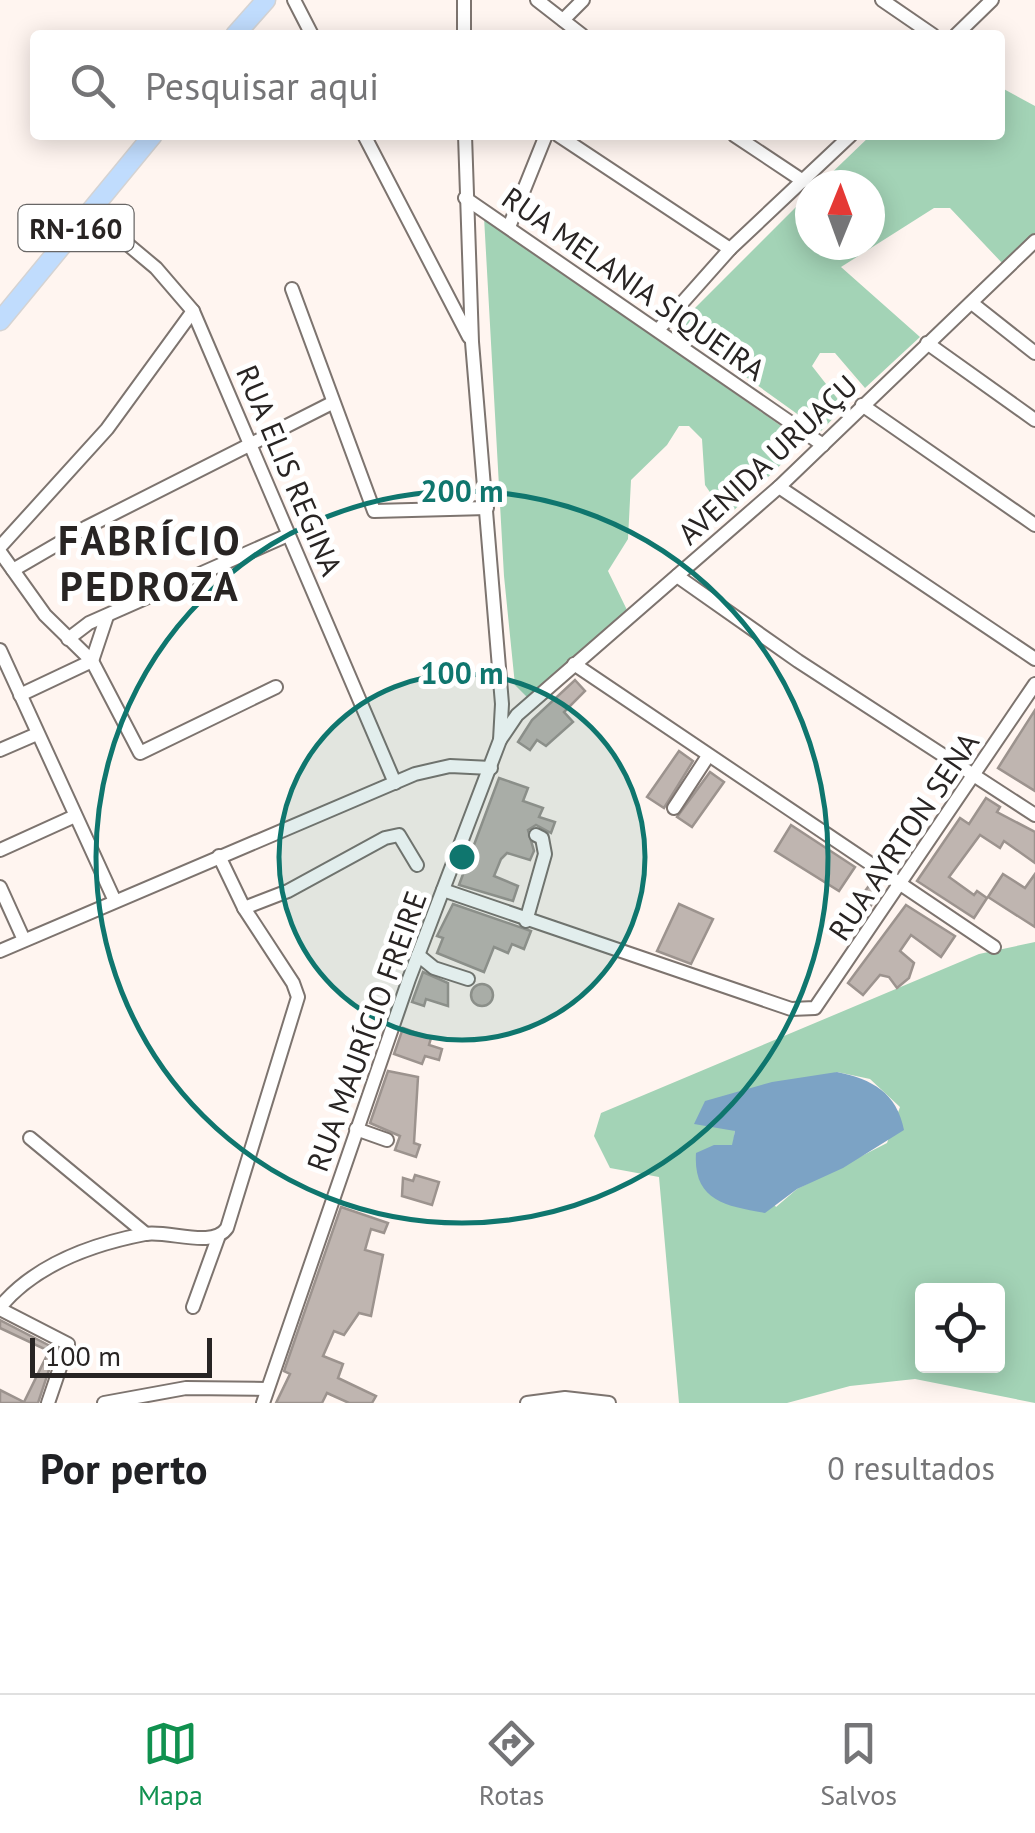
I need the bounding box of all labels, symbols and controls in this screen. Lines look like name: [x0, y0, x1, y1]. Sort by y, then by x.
search box: [30, 30, 1005, 140]
icon: search: [65, 58, 120, 113]
text: Pesquisar aqui: [145, 61, 379, 110]
north arrow: [795, 170, 885, 260]
street label: RUA MELANIA SIQUEIRA: [495, 177, 773, 389]
road number: RN-160: [18, 205, 134, 251]
street label: RUA ELIS REGINA: [228, 359, 352, 581]
street label: AVENIDA URUAÇU: [669, 366, 865, 552]
text: 200 m: [421, 471, 503, 510]
district label: FABRÍCIO PEDROZA: [58, 514, 242, 612]
text: 100 m: [421, 653, 503, 692]
street label: RUA AYRTON SENA: [819, 724, 987, 948]
centre of rings: [444, 839, 480, 875]
street label: RUA MAURÍCIO FREIRE: [297, 885, 435, 1177]
map controls: [915, 1283, 1005, 1373]
button: locate: [915, 1283, 1005, 1373]
scale bar: [30, 1333, 212, 1378]
text: 100 m: [45, 1337, 121, 1374]
text: Por perto: [40, 1441, 207, 1496]
text: 0 resultados: [827, 1447, 995, 1489]
tab: Mapa: [138, 1716, 203, 1813]
tab: Rotas: [479, 1716, 544, 1813]
tab: Salvos: [820, 1716, 897, 1813]

